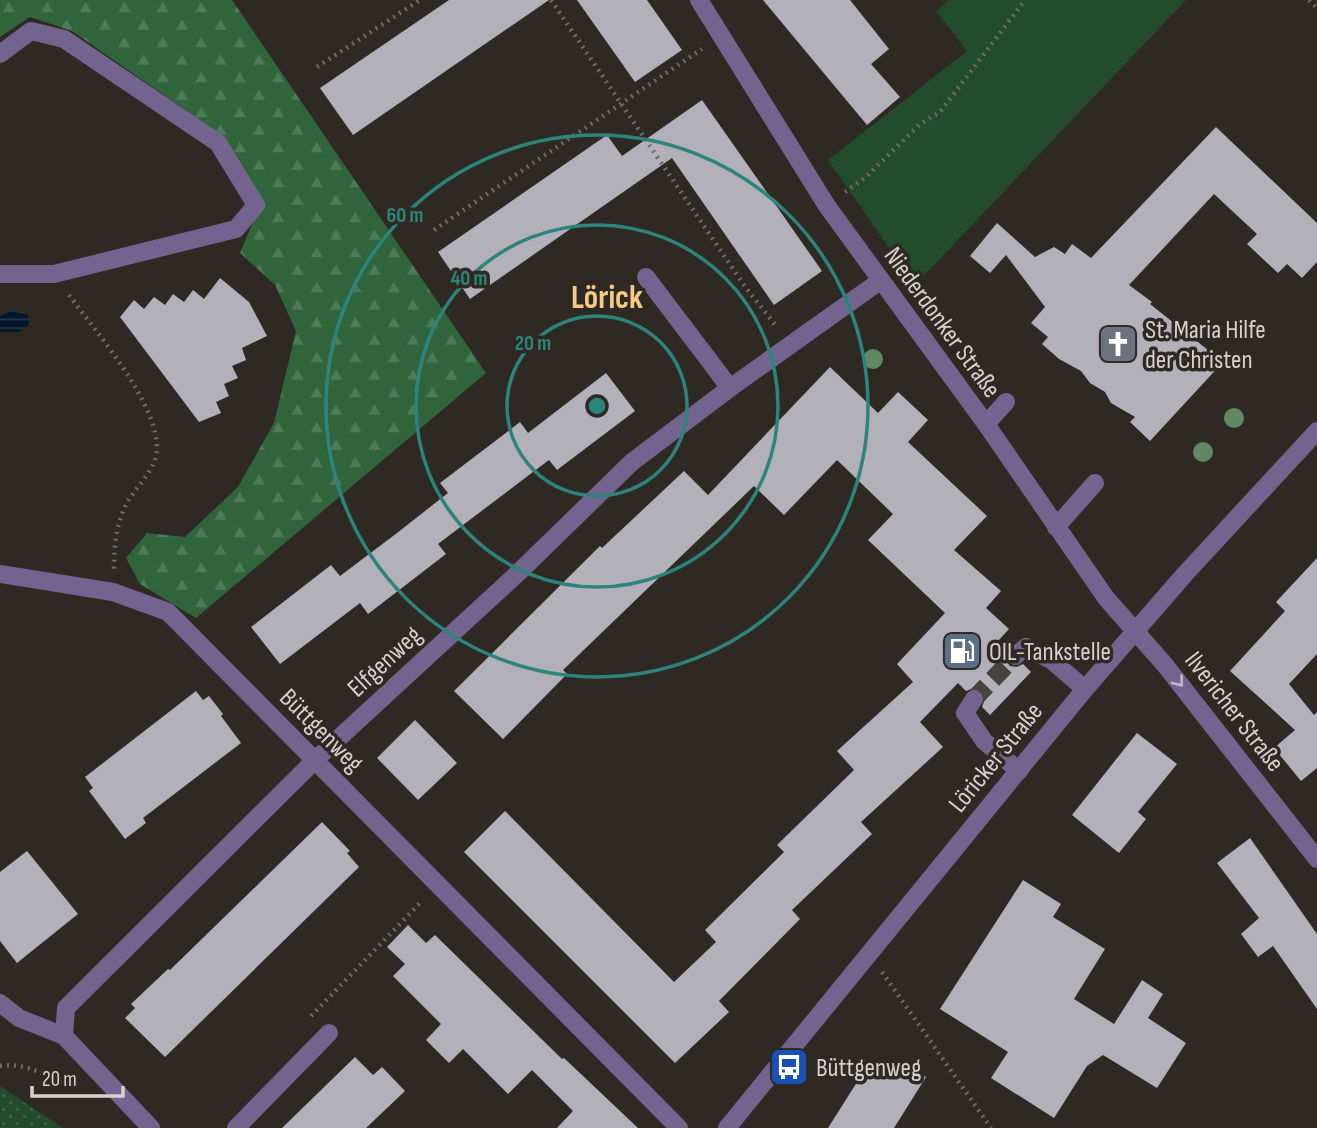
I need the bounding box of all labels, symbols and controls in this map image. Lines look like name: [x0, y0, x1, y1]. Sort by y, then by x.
text: 60 m: [386, 203, 424, 228]
street label: Niederdonker Straße: [877, 241, 1007, 404]
text: 40 m: [451, 266, 487, 291]
district label: Lörick: [571, 278, 643, 318]
place label: St. Maria Hilfe der Christen: [1145, 315, 1266, 376]
church icon: St. Maria Hilfe der Christen: [1097, 323, 1139, 365]
text: 20 m: [515, 331, 551, 356]
centre of rings: [585, 394, 609, 418]
street label: Elfgenweg: [342, 620, 428, 704]
fuel station icon: OIL-Tankstelle: [941, 630, 983, 672]
place label: OIL-Tankstelle: [989, 637, 1111, 668]
street label: Ilvericher Straße: [1177, 646, 1290, 778]
one-way arrow: [1170, 675, 1183, 687]
street label: Büttgenweg: [273, 683, 369, 779]
street label: Löricker Straße: [943, 697, 1050, 819]
bus stop icon: Büttgenweg: [768, 1046, 810, 1088]
place label: Büttgenweg: [816, 1053, 921, 1084]
scale bar: [32, 1054, 122, 1098]
text: 20 m: [42, 1067, 77, 1092]

